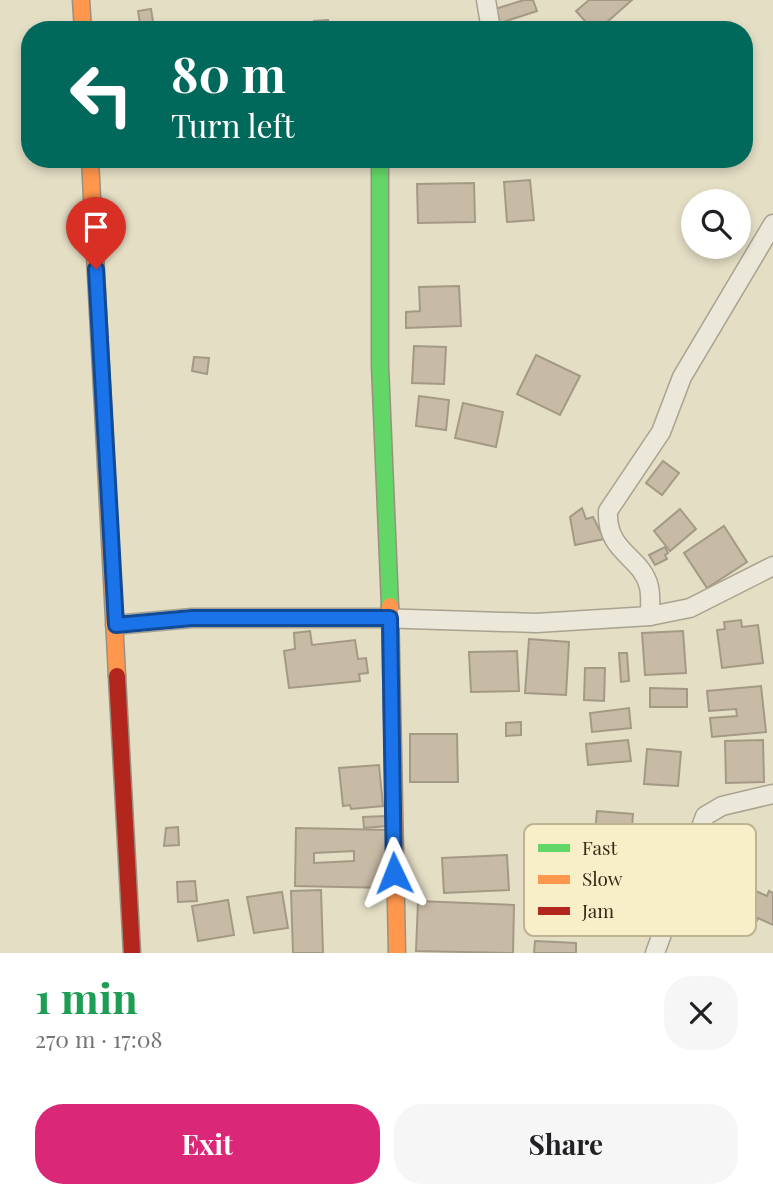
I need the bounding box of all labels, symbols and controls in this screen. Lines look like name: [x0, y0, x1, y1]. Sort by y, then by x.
text: 80 m: [171, 40, 286, 105]
icon: left: [56, 49, 147, 140]
text: Turn left: [171, 103, 295, 146]
map controls: [681, 189, 751, 259]
button: search: [681, 189, 751, 259]
pin: [66, 197, 126, 269]
icon: arrive: [77, 208, 115, 246]
legend: [524, 824, 756, 936]
text: Fast: [582, 834, 618, 860]
position arrow: [357, 836, 431, 910]
text: Slow: [582, 865, 623, 891]
text: Jam: [581, 897, 614, 923]
text: 1 min: [35, 969, 138, 1025]
button: close: [664, 976, 738, 1050]
text: 270 m · 17:08: [35, 1023, 163, 1054]
button: Exit: [35, 1104, 380, 1184]
button: Share: [394, 1104, 738, 1184]

